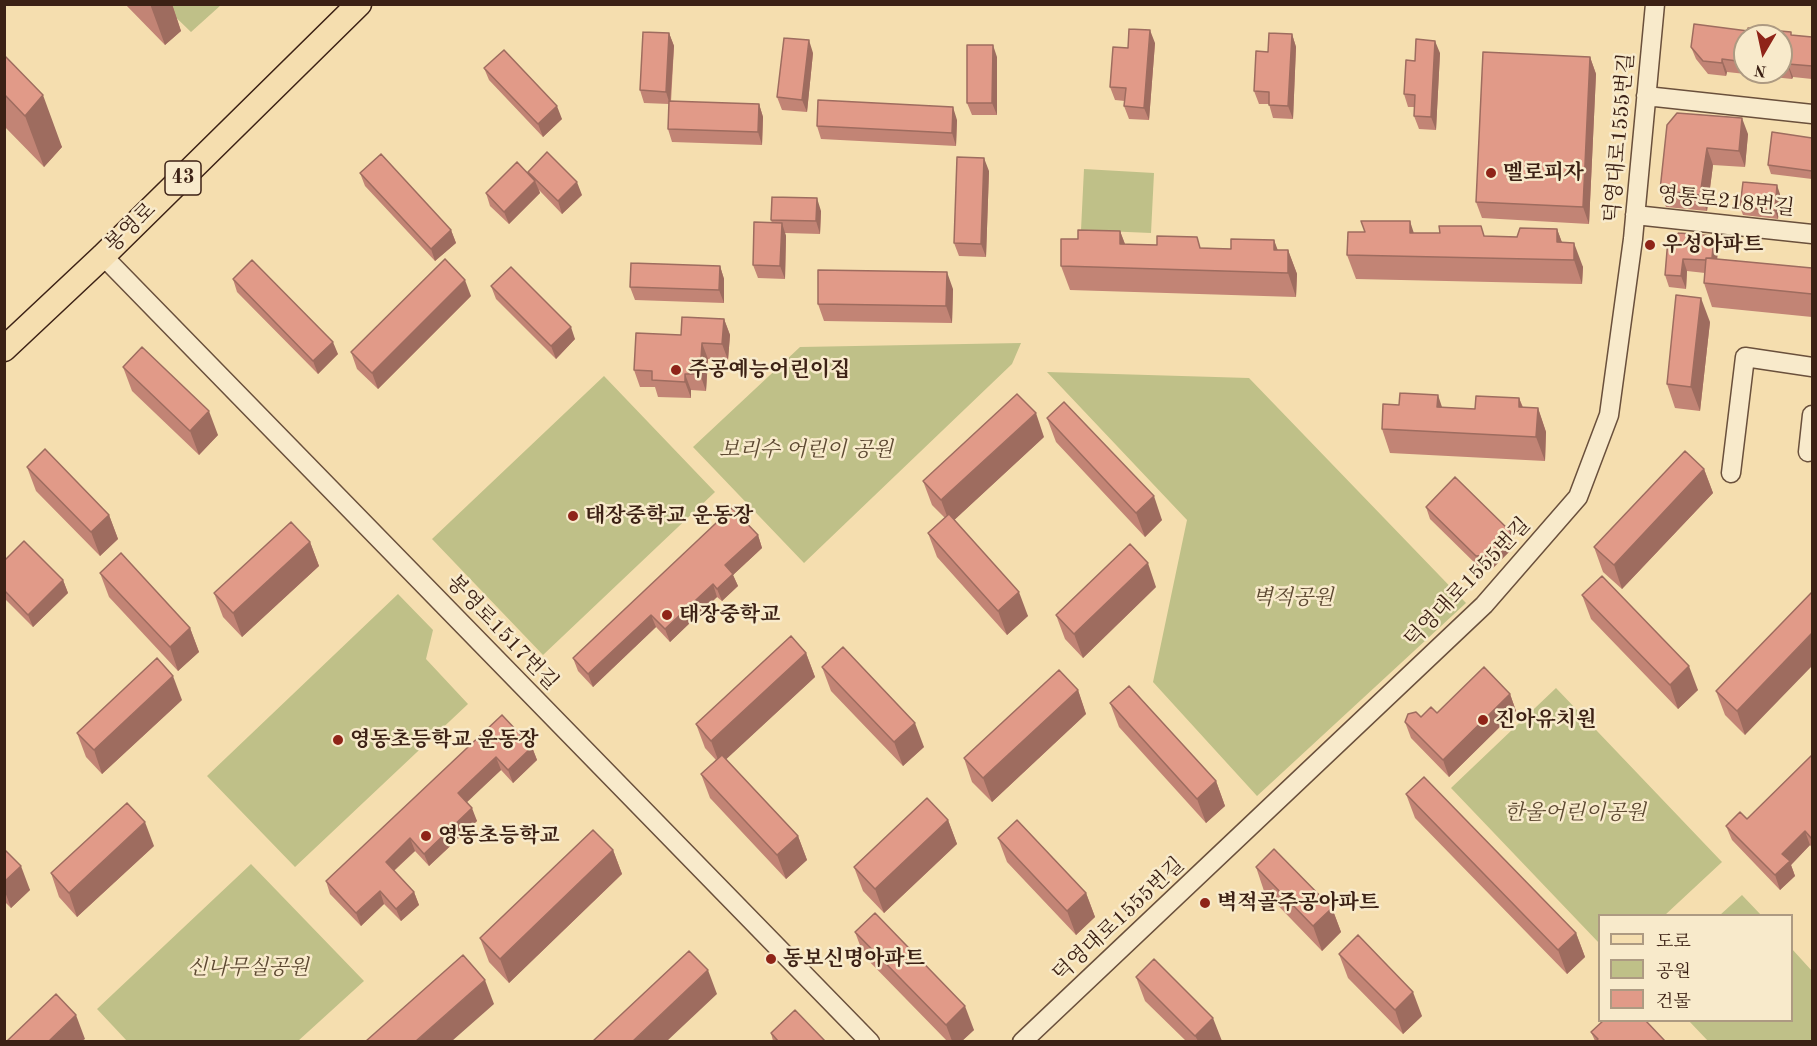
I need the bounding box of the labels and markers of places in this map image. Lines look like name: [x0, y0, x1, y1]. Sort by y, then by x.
place label: 멜로피자: [1503, 160, 1584, 186]
marker: 멜로피자: [1484, 166, 1498, 180]
place label: 우성아파트: [1662, 232, 1763, 258]
marker: 우성아파트: [1643, 238, 1657, 252]
place label: 주공예능어린이집: [688, 357, 850, 383]
marker: 주공예능어린이집: [669, 363, 683, 377]
place label: 태장중학교 운동장: [585, 503, 753, 529]
marker: 태장중학교 운동장: [566, 509, 580, 523]
place label: 태장중학교: [679, 602, 780, 628]
marker: 태장중학교: [660, 608, 674, 622]
place label: 진아유치원: [1495, 707, 1596, 733]
marker: 진아유치원: [1476, 713, 1490, 727]
place label: 영동초등학교 운동장: [350, 727, 538, 753]
marker: 영동초등학교 운동장: [331, 733, 345, 747]
place label: 영동초등학교: [438, 823, 560, 849]
marker: 영동초등학교: [419, 829, 433, 843]
place label: 벽적골주공아파트: [1217, 890, 1379, 916]
marker: 벽적골주공아파트: [1198, 896, 1212, 910]
place label: 동보신명아파트: [783, 946, 925, 972]
marker: 동보신명아파트: [764, 952, 778, 966]

